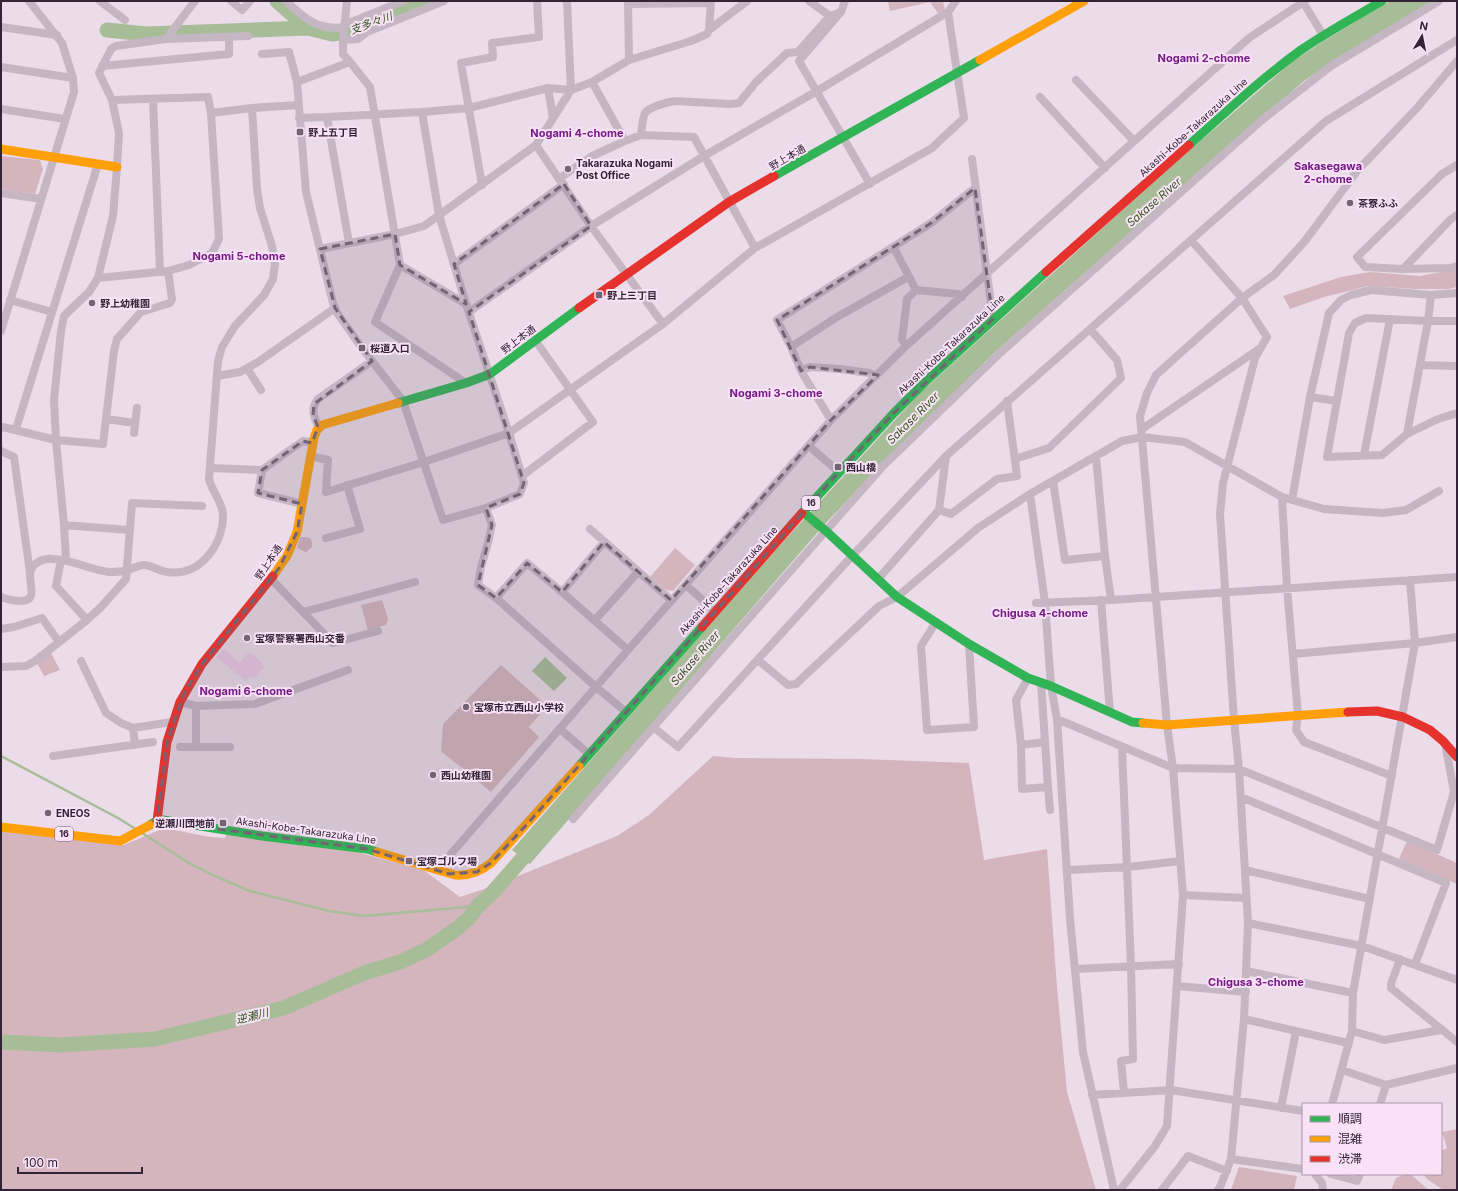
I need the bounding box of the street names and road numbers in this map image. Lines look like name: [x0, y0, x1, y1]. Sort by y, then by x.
street label: Akashi-Kobe-Takarazuka Line: [1136, 75, 1250, 179]
street label: 野上本通: [767, 142, 807, 172]
street label: Akashi-Kobe-Takarazuka Line: [895, 291, 1007, 397]
street label: 野上本通: [498, 322, 538, 356]
road number: 16: [802, 496, 820, 510]
street label: Akashi-Kobe-Takarazuka Line: [676, 523, 780, 637]
street label: 野上本通: [252, 542, 284, 582]
street label: Akashi-Kobe-Takarazuka Line: [235, 814, 377, 846]
road number: 16: [55, 827, 73, 841]

